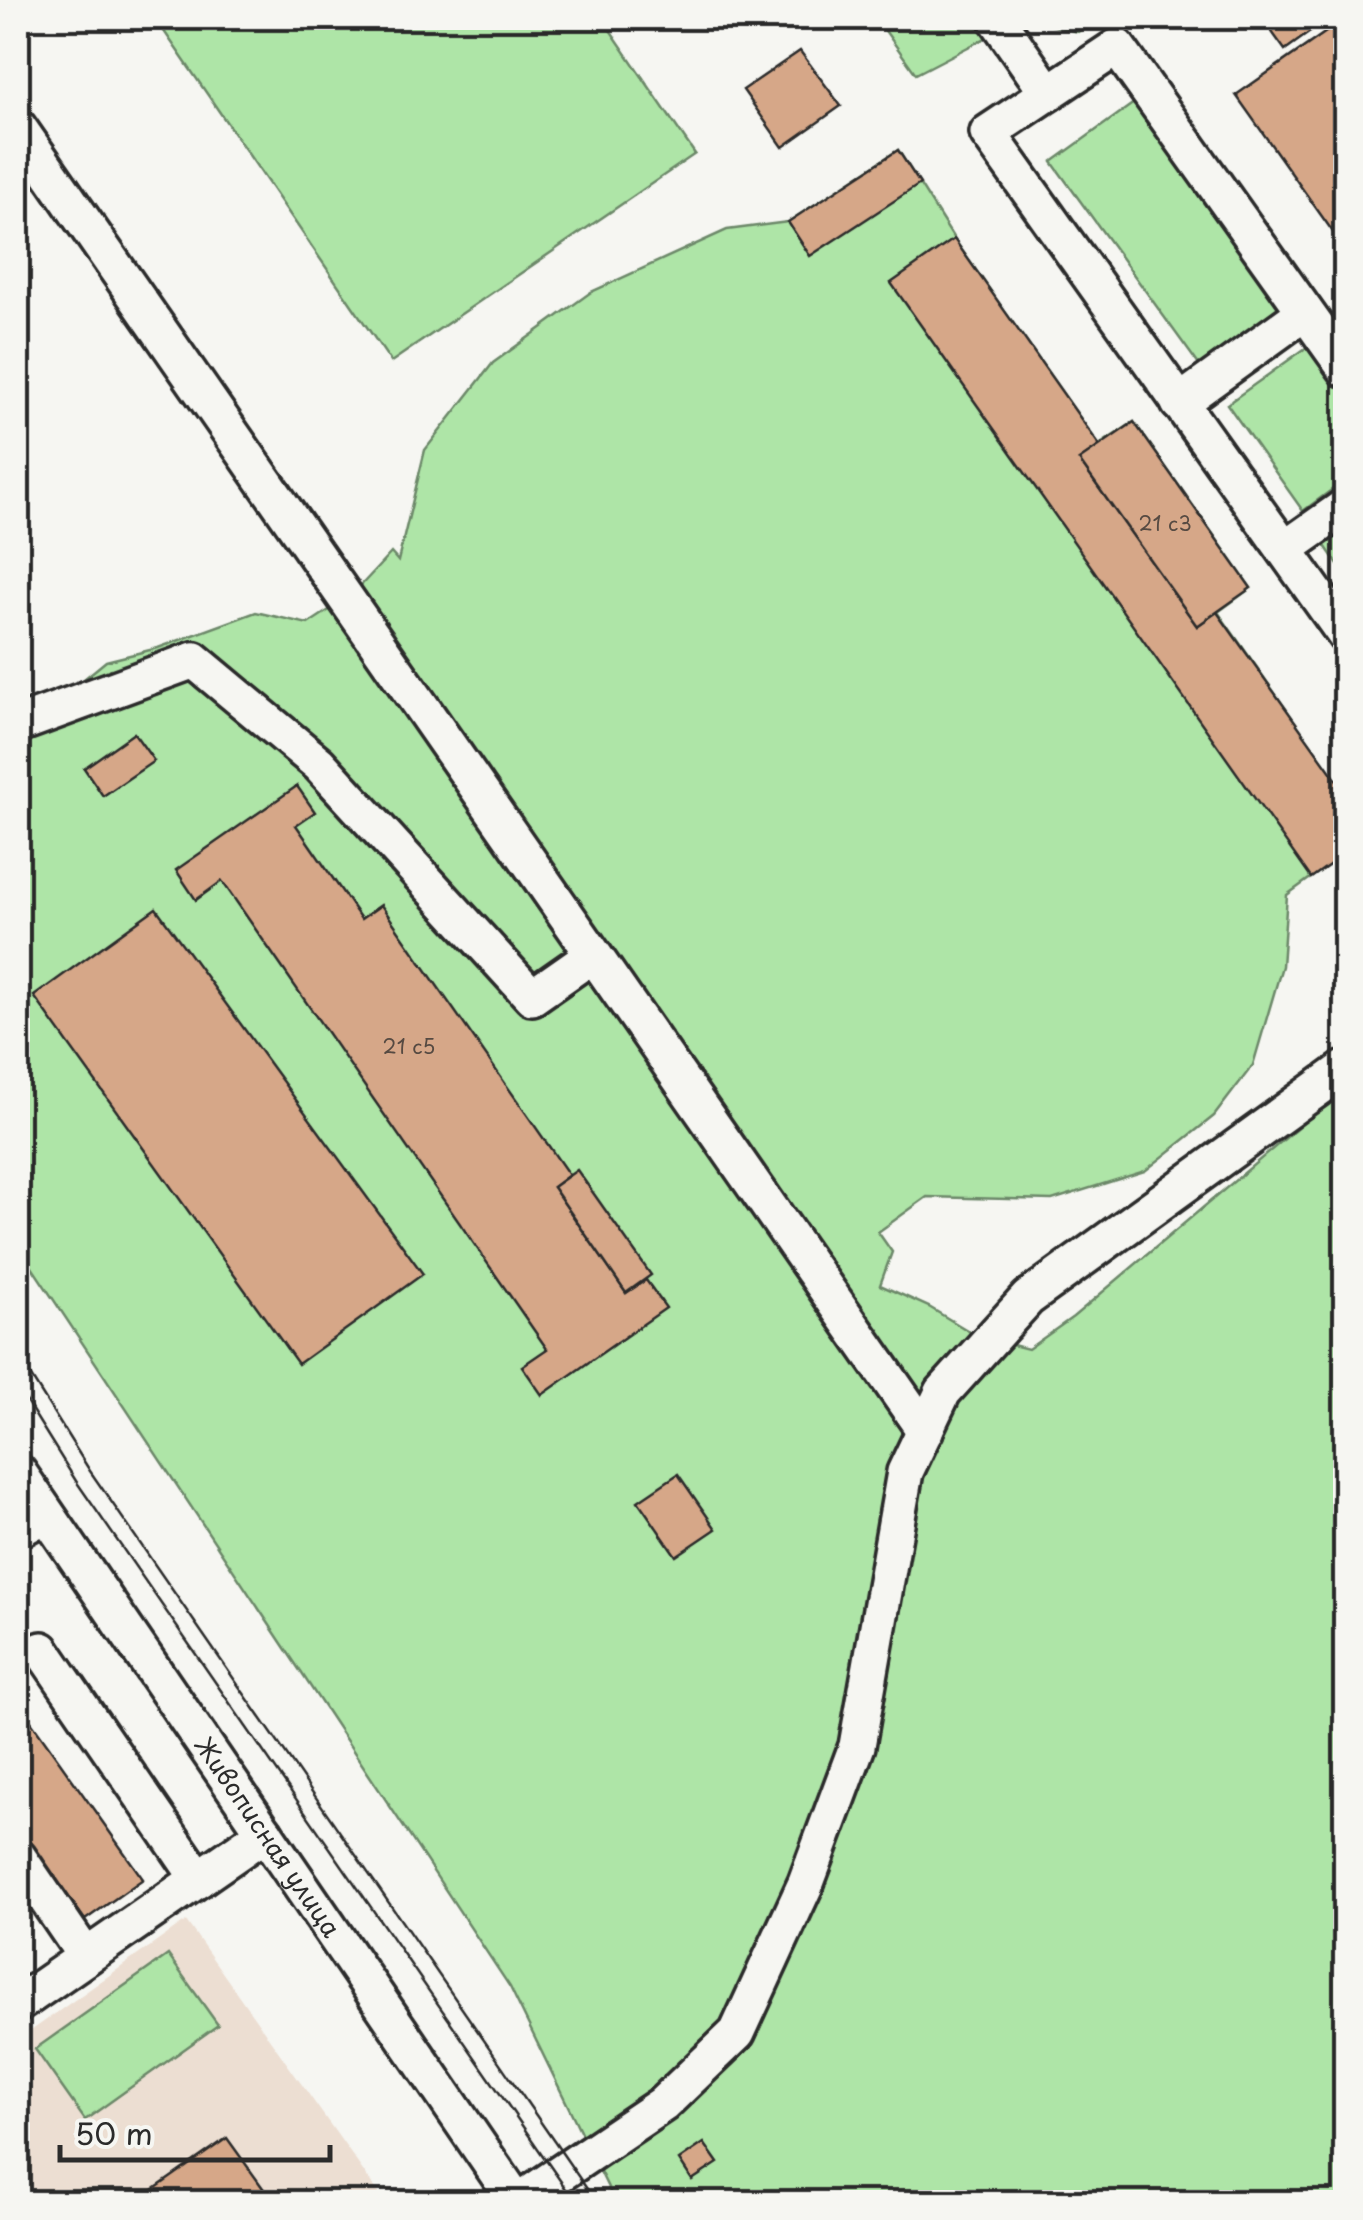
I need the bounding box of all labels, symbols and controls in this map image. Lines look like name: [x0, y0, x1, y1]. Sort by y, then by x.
house number: 21 с3: [1138, 508, 1192, 538]
house number: 21 с5: [383, 1031, 435, 1061]
street label: Живописная улица: [186, 1728, 351, 1945]
scale bar: [60, 2100, 330, 2162]
text: 50 m: [75, 2110, 153, 2155]

